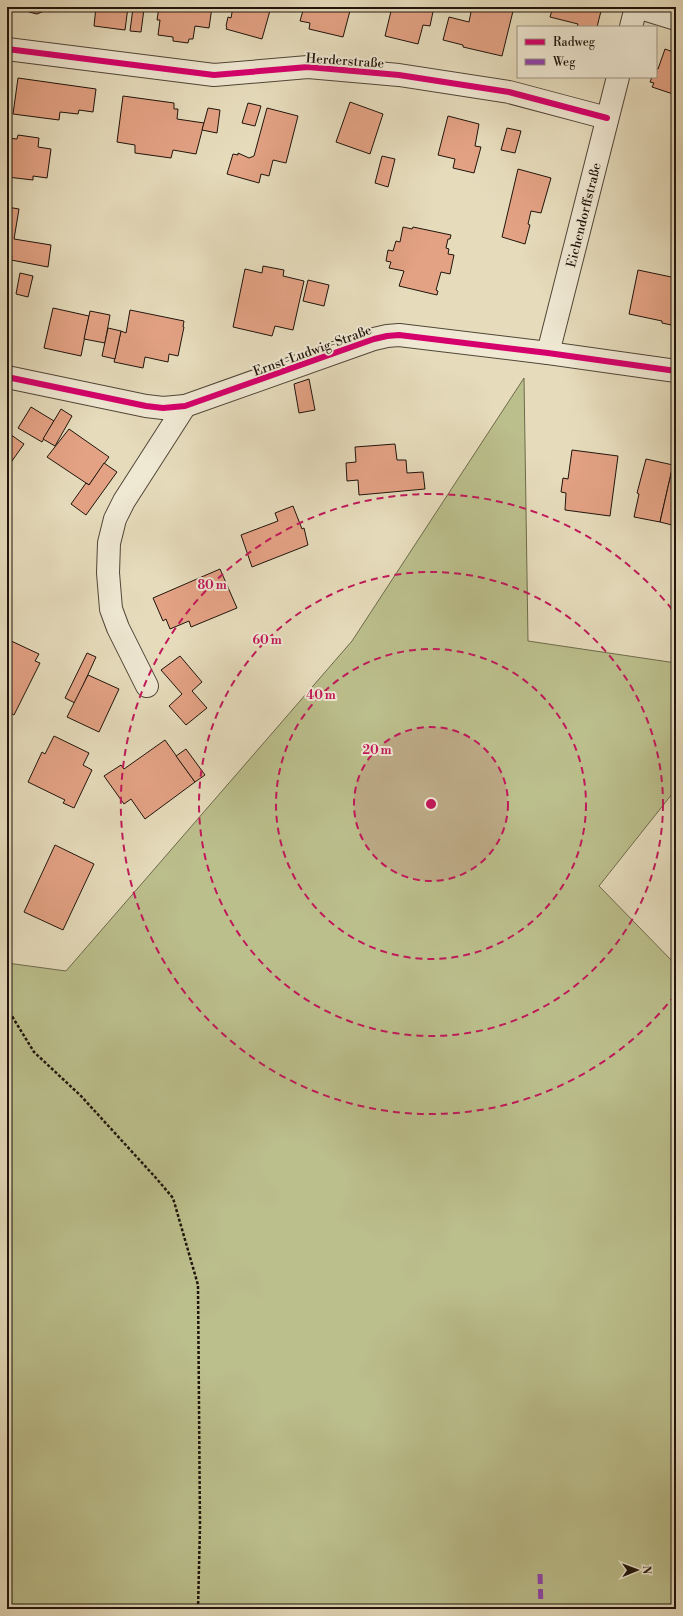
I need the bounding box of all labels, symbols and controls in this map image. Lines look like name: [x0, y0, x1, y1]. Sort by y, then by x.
legend: [517, 26, 657, 78]
text: Radweg: [553, 35, 596, 50]
street label: Herderstraße: [305, 50, 385, 72]
text: Weg: [552, 55, 576, 70]
street label: Eichendorffstraße: [563, 161, 605, 269]
street label: Ernst-Ludwig-Straße: [251, 322, 374, 380]
text: 80 m: [197, 578, 227, 593]
text: 60 m: [252, 633, 282, 648]
text: 40 m: [306, 688, 336, 703]
text: 20 m: [362, 743, 392, 758]
centre of rings: [424, 797, 438, 811]
north arrow: [617, 1550, 657, 1590]
text: N: [639, 1565, 653, 1575]

